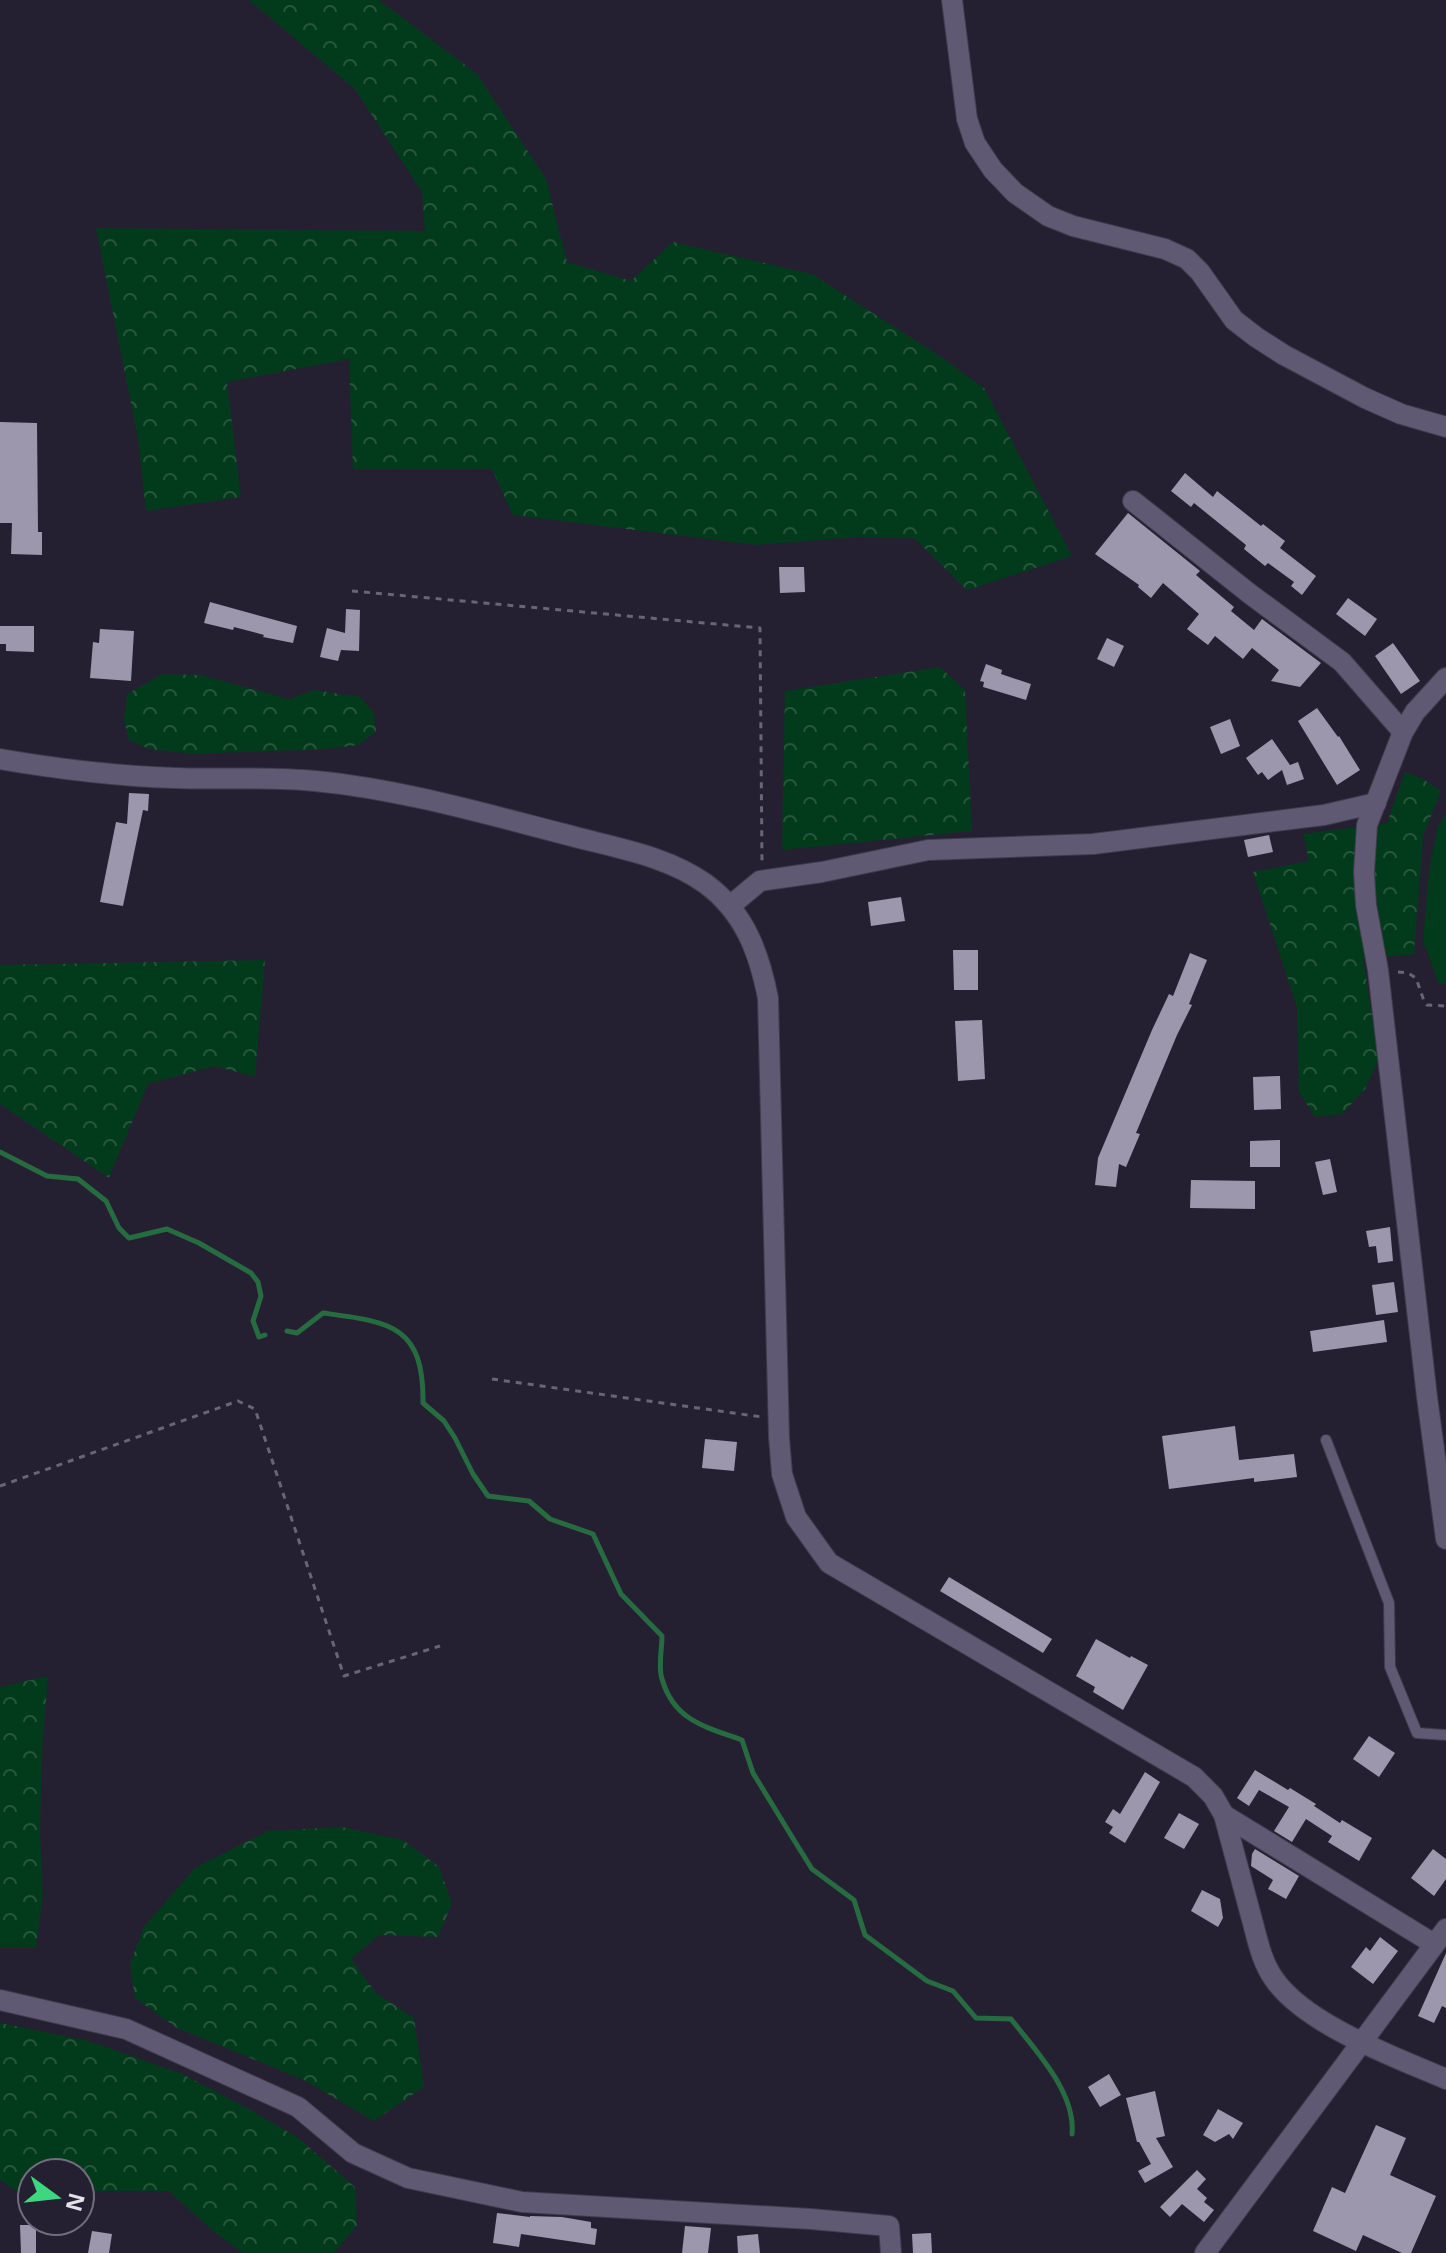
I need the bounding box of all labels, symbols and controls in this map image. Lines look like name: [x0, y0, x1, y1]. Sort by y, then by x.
north arrow: [16, 2157, 96, 2237]
text: N: [59, 2190, 93, 2215]

